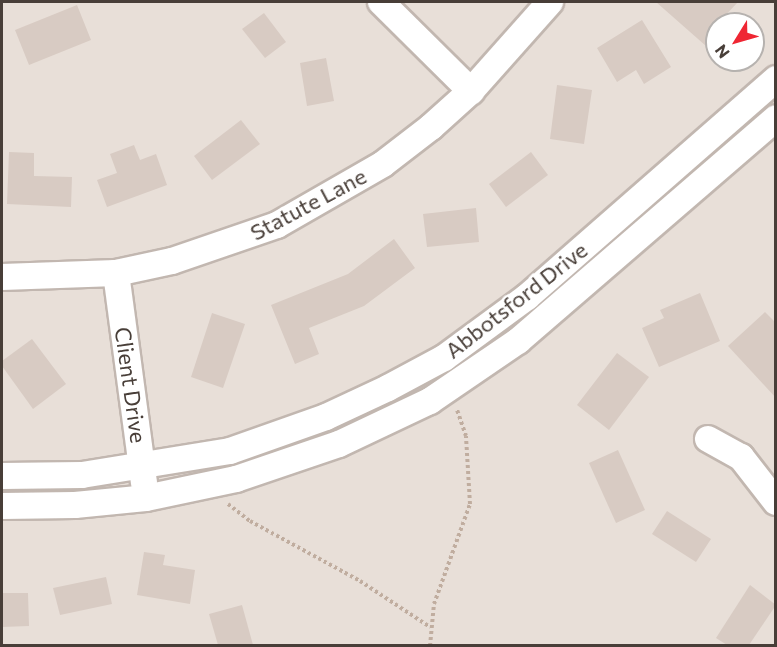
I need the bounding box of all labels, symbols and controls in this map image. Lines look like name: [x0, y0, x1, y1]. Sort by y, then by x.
north arrow: [705, 12, 765, 72]
text: N: [711, 41, 733, 62]
street label: Statute Lane: [246, 162, 370, 246]
street label: Abbotsford Drive: [440, 236, 592, 364]
street label: Client Drive: [110, 325, 152, 445]

